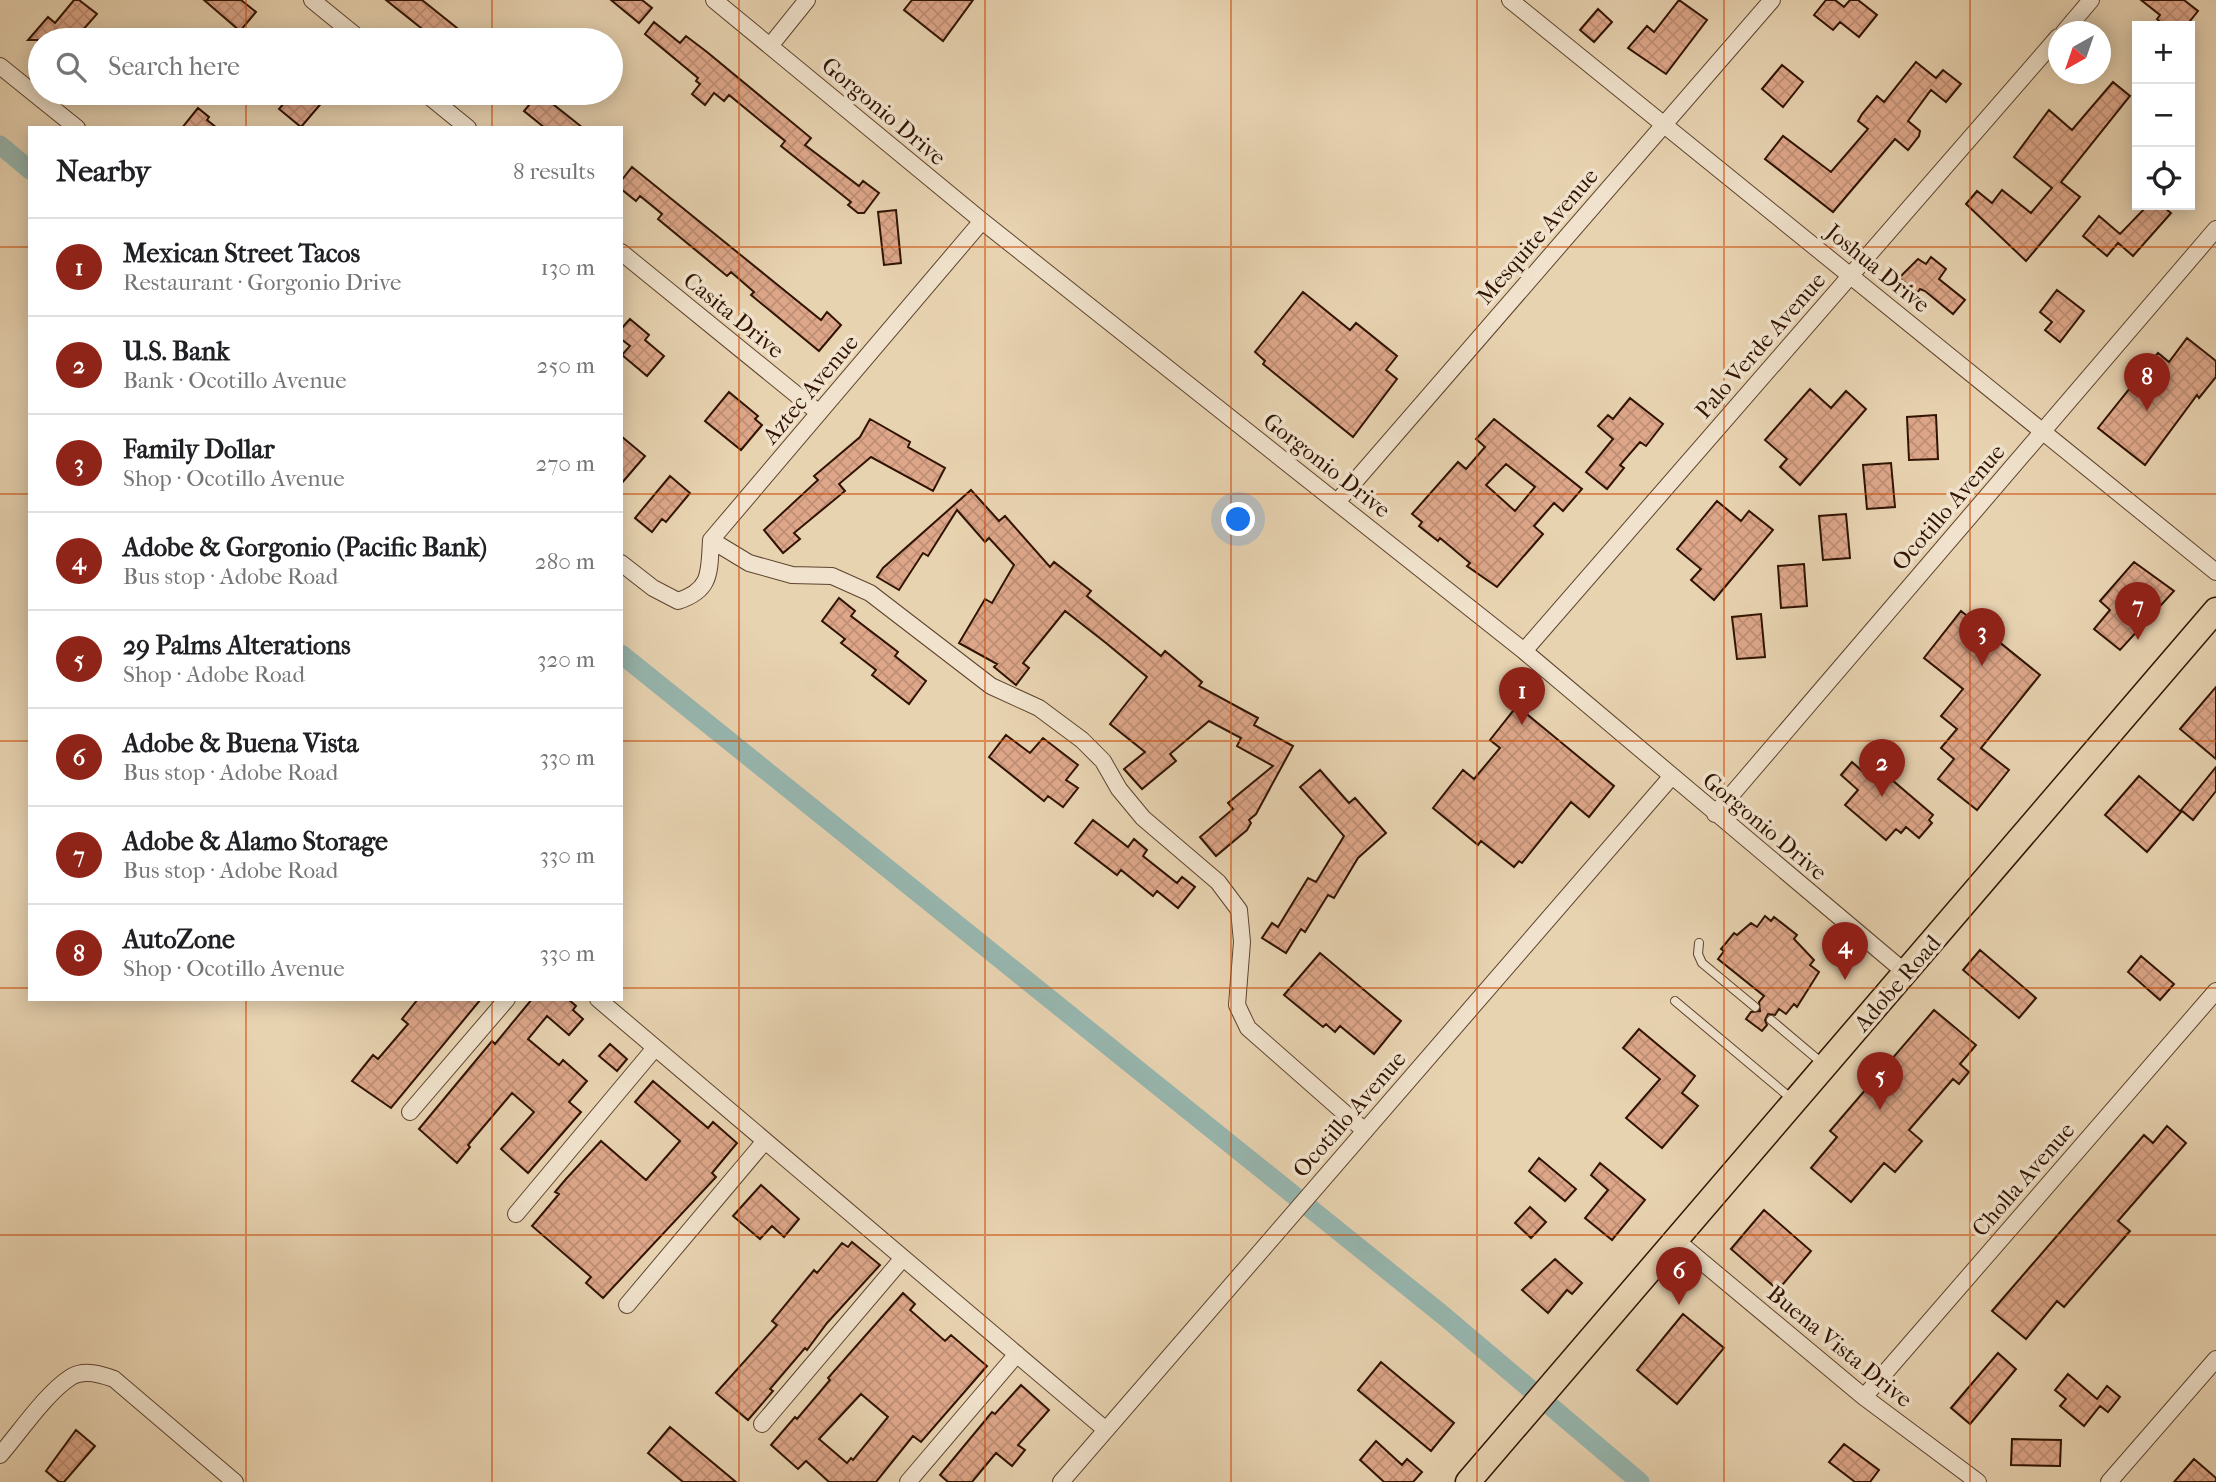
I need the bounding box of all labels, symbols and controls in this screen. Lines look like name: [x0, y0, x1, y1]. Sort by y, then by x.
north arrow: [2048, 21, 2111, 84]
map controls: [2132, 21, 2195, 210]
button: +: [2132, 21, 2195, 84]
search box: [28, 28, 623, 105]
icon: search: [52, 48, 90, 86]
text: Search here: [108, 51, 240, 82]
street label: Gorgonio Drive: [816, 52, 951, 171]
button: −: [2132, 84, 2195, 147]
button: locate: [2132, 147, 2195, 210]
text: Nearby: [56, 154, 151, 189]
text: 8 results: [513, 158, 595, 185]
street label: Mesquite Avenue: [1471, 163, 1604, 310]
street label: Joshua Drive: [1819, 217, 1935, 318]
text: Mexican Street Tacos: [123, 238, 360, 269]
text: 1: [75, 254, 83, 281]
text: 130 m: [541, 254, 595, 281]
street label: Casita Drive: [678, 267, 789, 364]
street label: Palo Verde Avenue: [1690, 267, 1831, 424]
text: Restaurant · Gorgonio Drive: [123, 269, 401, 296]
street label: Aztec Avenue: [756, 329, 864, 450]
text: U.S. Bank: [123, 336, 230, 367]
text: 2: [73, 352, 85, 379]
text: 250 m: [537, 352, 595, 379]
pin: 8: [2124, 353, 2170, 411]
text: Bank · Ocotillo Avenue: [123, 367, 347, 394]
street label: Gorgonio Drive: [1258, 407, 1396, 523]
text: Family Dollar: [123, 434, 275, 465]
street label: Ocotillo Avenue: [1886, 439, 2010, 576]
text: 3: [74, 450, 84, 477]
text: 270 m: [535, 450, 595, 477]
text: Shop · Ocotillo Avenue: [123, 465, 345, 492]
your location: [1221, 502, 1255, 536]
text: Adobe & Gorgonio (Pacific Bank): [123, 532, 487, 563]
text: 4: [72, 548, 86, 575]
text: 280 m: [535, 548, 595, 575]
text: Bus stop · Adobe Road: [123, 563, 338, 590]
pin: 7: [2115, 582, 2161, 640]
pin: 3: [1959, 608, 2005, 666]
text: 29 Palms Alterations: [123, 630, 351, 661]
text: 5: [74, 646, 84, 673]
text: 320 m: [537, 646, 595, 673]
text: Shop · Adobe Road: [123, 661, 305, 688]
pin: 1: [1499, 667, 1545, 725]
text: Adobe & Buena Vista: [123, 728, 359, 759]
pin: 2: [1859, 739, 1905, 797]
text: 6: [73, 744, 85, 771]
text: 330 m: [539, 744, 595, 771]
text: Bus stop · Adobe Road: [123, 759, 338, 786]
street label: Gorgonio Drive: [1697, 767, 1832, 886]
text: Adobe & Alamo Storage: [123, 826, 388, 857]
text: 7: [73, 842, 85, 869]
text: 330 m: [539, 842, 595, 869]
text: Bus stop · Adobe Road: [123, 857, 338, 884]
pin: 4: [1822, 922, 1868, 980]
text: AutoZone: [123, 924, 235, 955]
street label: Adobe Road: [1848, 929, 1947, 1038]
text: 8: [73, 940, 85, 967]
text: 330 m: [539, 940, 595, 967]
text: Shop · Ocotillo Avenue: [123, 955, 345, 982]
street label: Ocotillo Avenue: [1287, 1046, 1411, 1183]
pin: 5: [1857, 1052, 1903, 1110]
street label: Cholla Avenue: [1967, 1117, 2080, 1242]
pin: 6: [1656, 1247, 1702, 1305]
street label: Buena Vista Drive: [1762, 1280, 1917, 1413]

